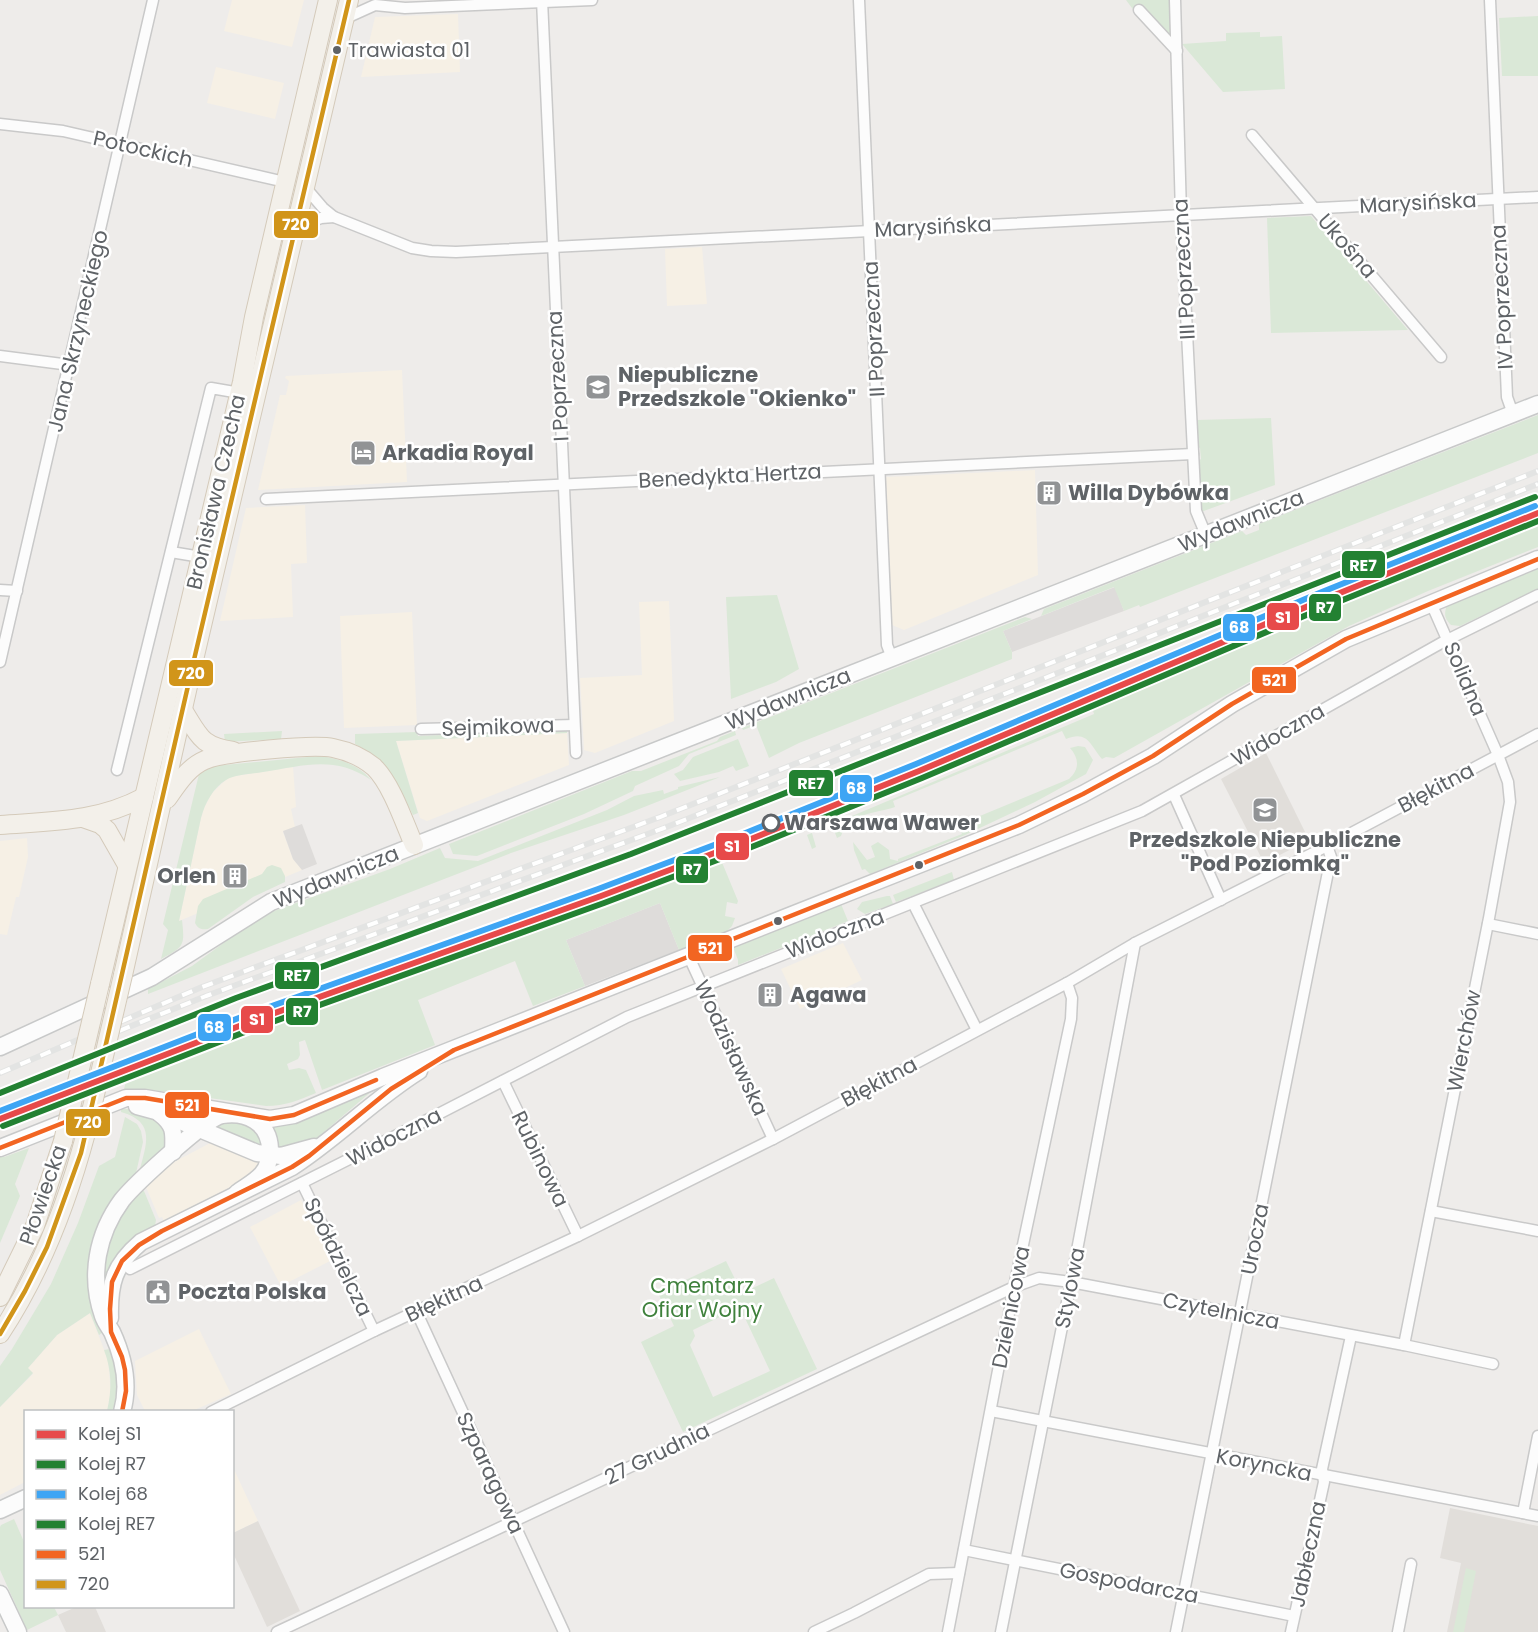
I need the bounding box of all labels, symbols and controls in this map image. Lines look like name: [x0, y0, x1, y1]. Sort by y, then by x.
place label: Trawiasta 01: [348, 36, 470, 64]
marker: Trawiasta 01: [331, 44, 343, 56]
street label: Potockich: [90, 123, 196, 174]
street label: Marysińska: [1359, 185, 1477, 220]
street label: III Poprzeczna: [1165, 198, 1202, 340]
street label: Ukośna: [1311, 207, 1384, 284]
street label: Marysińska: [874, 209, 992, 244]
line badge: 720: [273, 210, 319, 239]
text: 720: [282, 213, 310, 236]
street label: IV Poprzeczna: [1483, 224, 1520, 370]
street label: Jana Skrzyneckiego: [40, 227, 115, 435]
street label: II Poprzeczna: [855, 260, 892, 398]
street label: I Poprzeczna: [540, 310, 575, 442]
place label: Niepubliczne Przedszkole "Okienko": [618, 360, 856, 413]
school or university icon: Niepubliczne Przedszkole "Okienko": [583, 372, 613, 402]
street label: Bronisława Czecha: [179, 391, 252, 592]
hotel icon: Arkadia Royal: [348, 438, 378, 468]
place label: Arkadia Royal: [382, 438, 534, 467]
street label: Benedykta Hertza: [638, 456, 822, 495]
building icon: Willa Dybówka: [1034, 478, 1064, 508]
place label: Willa Dybówka: [1068, 478, 1229, 507]
street label: Wydawnicza: [1174, 482, 1308, 559]
line badge: RE7: [1341, 550, 1386, 579]
text: RE7: [1349, 554, 1377, 577]
line badge: R7: [1308, 593, 1342, 622]
text: R7: [1316, 596, 1335, 619]
line badge: S1: [1266, 602, 1300, 631]
text: S1: [1275, 606, 1291, 629]
line badge: 68: [1222, 613, 1256, 642]
text: 68: [1229, 616, 1249, 639]
street label: Solidna: [1437, 637, 1494, 720]
line badge: 720: [168, 659, 214, 687]
street label: Wydawnicza: [721, 660, 855, 737]
text: 720: [177, 662, 205, 685]
line badge: 521: [1251, 666, 1297, 694]
text: 521: [1261, 669, 1287, 692]
street label: Widoczna: [1226, 696, 1330, 773]
street label: Sejmikowa: [441, 710, 555, 743]
street label: Błękitna: [1393, 755, 1479, 820]
line badge: RE7: [788, 769, 834, 797]
text: RE7: [797, 772, 825, 795]
line badge: 68: [839, 774, 873, 803]
text: 68: [846, 777, 866, 800]
school or university icon: Przedszkole Niepubliczne "Pod Poziomką": [1250, 795, 1280, 825]
place label: Warszawa Wawer: [784, 808, 979, 837]
marker: Warszawa Wawer: [762, 814, 780, 832]
place label: Przedszkole Niepubliczne "Pod Poziomką": [1129, 825, 1401, 878]
line badge: S1: [715, 832, 750, 861]
text: S1: [724, 835, 740, 858]
street label: Wydawnicza: [269, 838, 403, 915]
line badge: R7: [675, 855, 709, 884]
text: R7: [683, 858, 702, 881]
unlabelled marker: [913, 859, 925, 871]
place label: Orlen: [157, 861, 216, 890]
building icon: Orlen: [220, 861, 250, 891]
street label: Widoczna: [781, 901, 888, 966]
unlabelled marker: [772, 915, 784, 927]
line badge: 521: [687, 934, 733, 962]
text: 521: [697, 937, 723, 960]
line badge: RE7: [274, 961, 320, 990]
text: RE7: [283, 964, 311, 987]
street label: Wodzisławska: [687, 975, 776, 1120]
building icon: Agawa: [755, 980, 785, 1010]
place label: Agawa: [790, 980, 866, 1009]
street label: Wierchów: [1439, 987, 1488, 1094]
line badge: R7: [285, 997, 319, 1026]
text: R7: [293, 1000, 312, 1023]
line badge: S1: [240, 1005, 274, 1034]
text: S1: [249, 1008, 265, 1031]
line badge: 68: [197, 1013, 232, 1042]
text: 68: [204, 1016, 224, 1039]
street label: Błękitna: [836, 1049, 922, 1114]
line badge: 521: [164, 1091, 210, 1119]
text: 521: [174, 1094, 200, 1117]
street label: Widoczna: [341, 1100, 446, 1173]
street label: Rubinowa: [505, 1106, 576, 1212]
line badge: 720: [65, 1108, 111, 1137]
text: 720: [74, 1111, 102, 1134]
street label: Płowiecka: [12, 1141, 73, 1249]
street label: Spółdzielcza: [297, 1193, 380, 1321]
street label: Urocza: [1233, 1201, 1276, 1277]
street label: Dzielnicowa: [984, 1243, 1037, 1371]
street label: Stylowa: [1047, 1245, 1092, 1331]
street label: Błękitna: [400, 1268, 487, 1329]
park label: Cmentarz Ofiar Wojny: [642, 1271, 762, 1324]
public building icon: Poczta Polska: [143, 1277, 173, 1307]
place label: Poczta Polska: [178, 1277, 326, 1306]
street label: Czytelnicza: [1160, 1285, 1282, 1336]
street label: Szparagowa: [450, 1407, 531, 1538]
legend: [24, 1410, 234, 1608]
street label: 27 Grudnia: [599, 1416, 714, 1492]
text: Kolej S1: [78, 1421, 142, 1446]
street label: Koryncka: [1214, 1441, 1314, 1488]
text: Kolej R7: [78, 1451, 146, 1476]
text: Kolej 68: [78, 1481, 148, 1506]
street label: Jabłeczna: [1282, 1498, 1333, 1610]
text: Kolej RE7: [78, 1511, 155, 1536]
text: 521: [78, 1541, 105, 1566]
street label: Gospodarcza: [1057, 1555, 1201, 1610]
text: 720: [78, 1571, 109, 1596]

